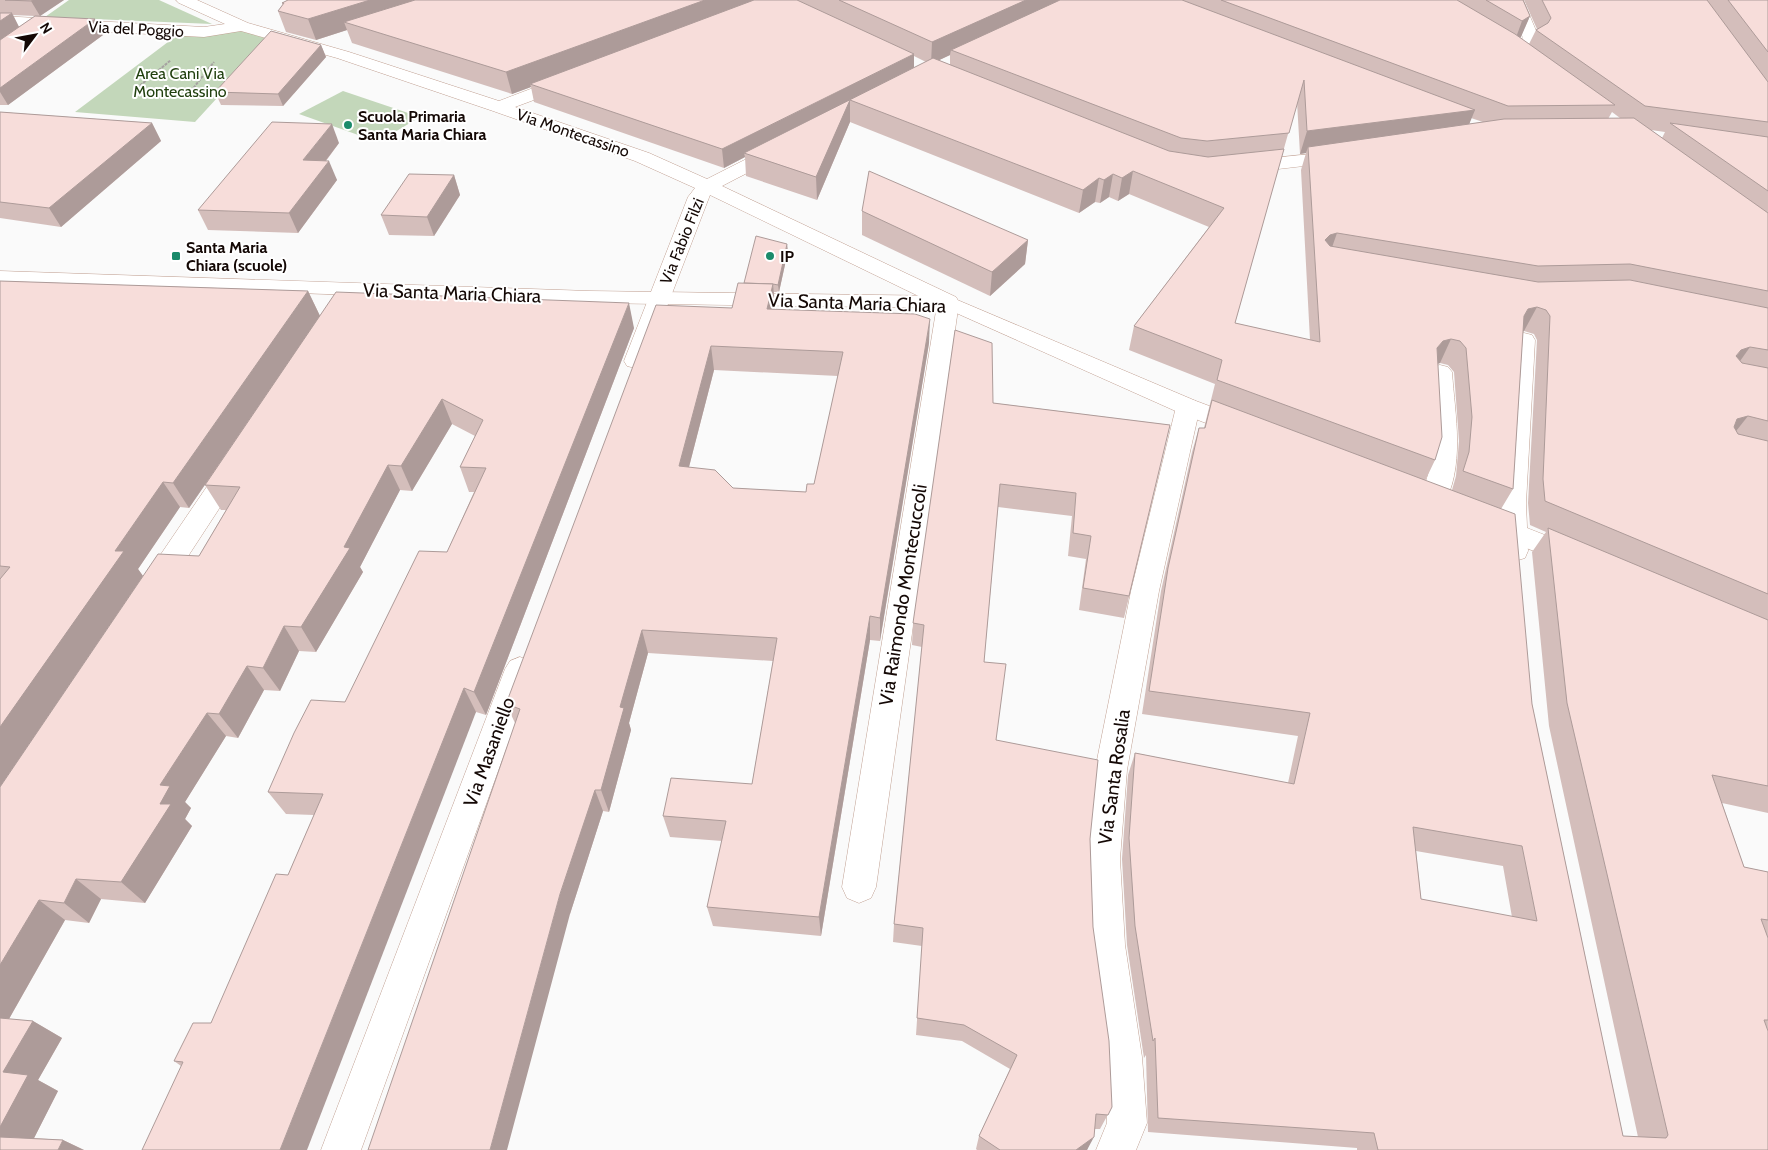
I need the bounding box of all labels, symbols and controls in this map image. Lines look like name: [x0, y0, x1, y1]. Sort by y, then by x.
north arrow: [10, 10, 60, 60]
street label: Via del Poggio: [88, 17, 185, 41]
text: N: [36, 19, 56, 37]
park label: Area Cani Via Montecassino: [133, 64, 227, 101]
street label: Via Montecassino: [514, 105, 632, 161]
place label: Scuola Primaria Santa Maria Chiara: [358, 107, 486, 144]
marker: Scuola Primaria Santa Maria Chiara: [342, 119, 354, 131]
street label: Via Fabio Filzi: [656, 195, 708, 287]
place label: Santa Maria Chiara (scuole): [186, 238, 287, 275]
place label: IP: [780, 247, 795, 266]
marker: Santa Maria Chiara (scuole): [170, 250, 182, 262]
marker: IP: [764, 250, 776, 262]
street label: Via Santa Maria Chiara: [362, 278, 542, 308]
street label: Via Santa Maria Chiara: [767, 288, 947, 318]
street label: Via Raimondo Montecuccoli: [874, 483, 932, 707]
street label: Via Masaniello: [459, 694, 519, 810]
street label: Via Santa Rosalia: [1093, 708, 1135, 846]

